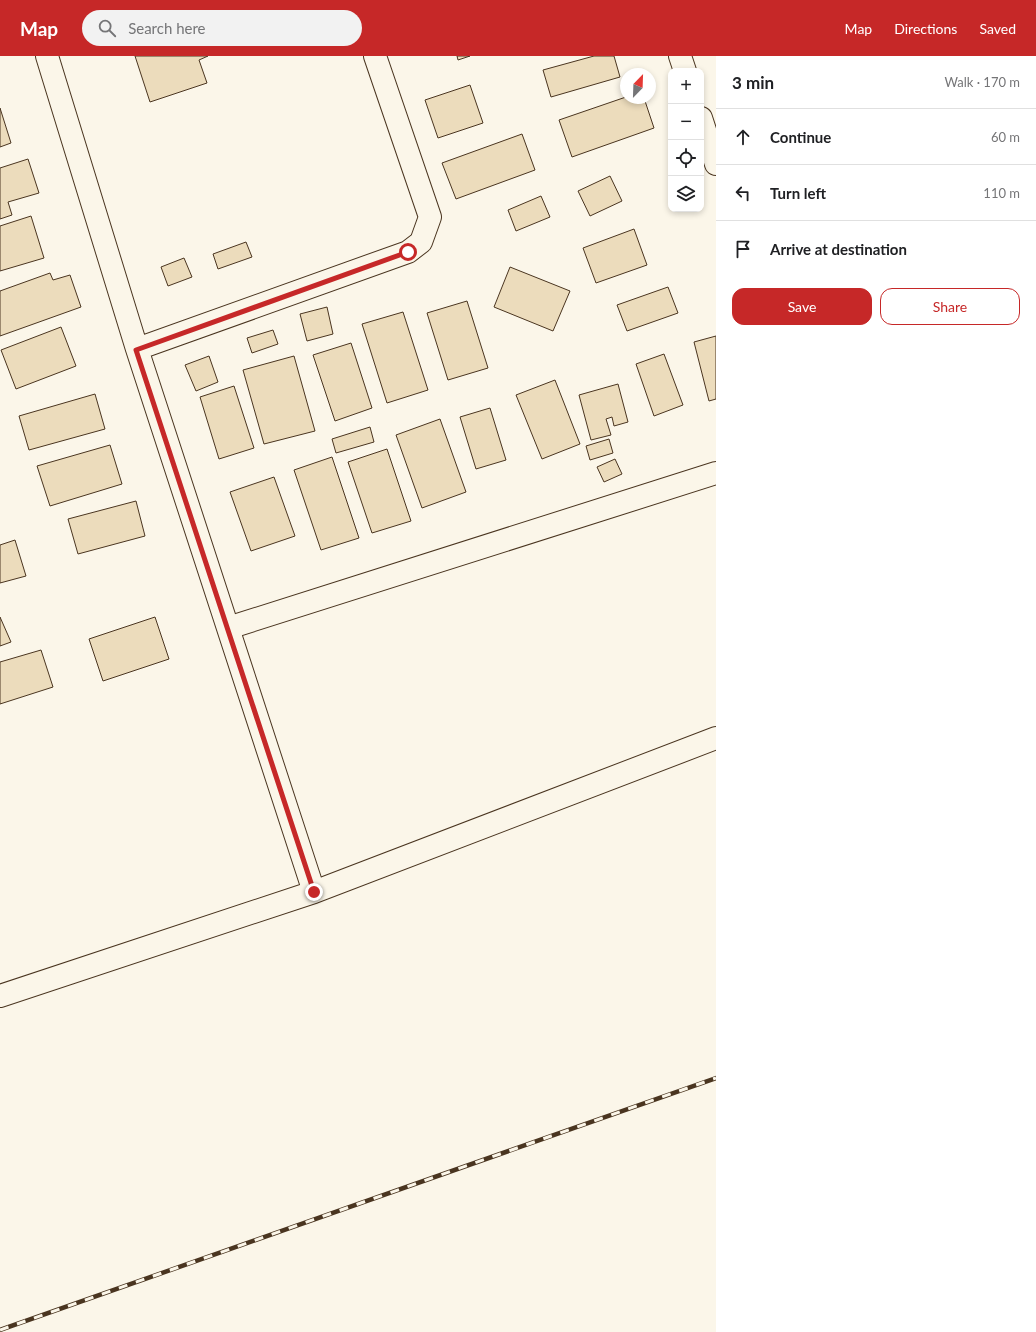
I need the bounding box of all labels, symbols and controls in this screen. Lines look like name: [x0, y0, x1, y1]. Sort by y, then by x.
search box: [82, 10, 362, 46]
text: Map: [20, 17, 58, 40]
icon: search: [96, 17, 118, 39]
text: Search here: [128, 19, 206, 37]
text: Map: [845, 20, 872, 37]
text: Directions: [894, 20, 957, 37]
text: Saved: [979, 20, 1016, 37]
north arrow: [620, 68, 656, 104]
map controls: [668, 68, 704, 212]
button: +: [668, 68, 704, 104]
text: 3 min: [732, 72, 774, 93]
text: Walk · 170 m: [944, 74, 1020, 90]
button: −: [668, 104, 704, 140]
icon: ahead: [732, 126, 754, 148]
text: Continue: [770, 128, 831, 146]
text: 60 m: [991, 129, 1020, 145]
button: locate: [668, 140, 704, 176]
button: layers: [668, 176, 704, 212]
icon: left: [732, 182, 754, 204]
text: Turn left: [770, 184, 826, 202]
text: 110 m: [983, 185, 1020, 201]
icon: arrive: [732, 238, 754, 260]
text: Arrive at destination: [770, 240, 907, 258]
route start: [399, 243, 417, 261]
button: Save: [732, 288, 872, 325]
button: Share: [880, 288, 1020, 325]
route end: [305, 883, 323, 901]

